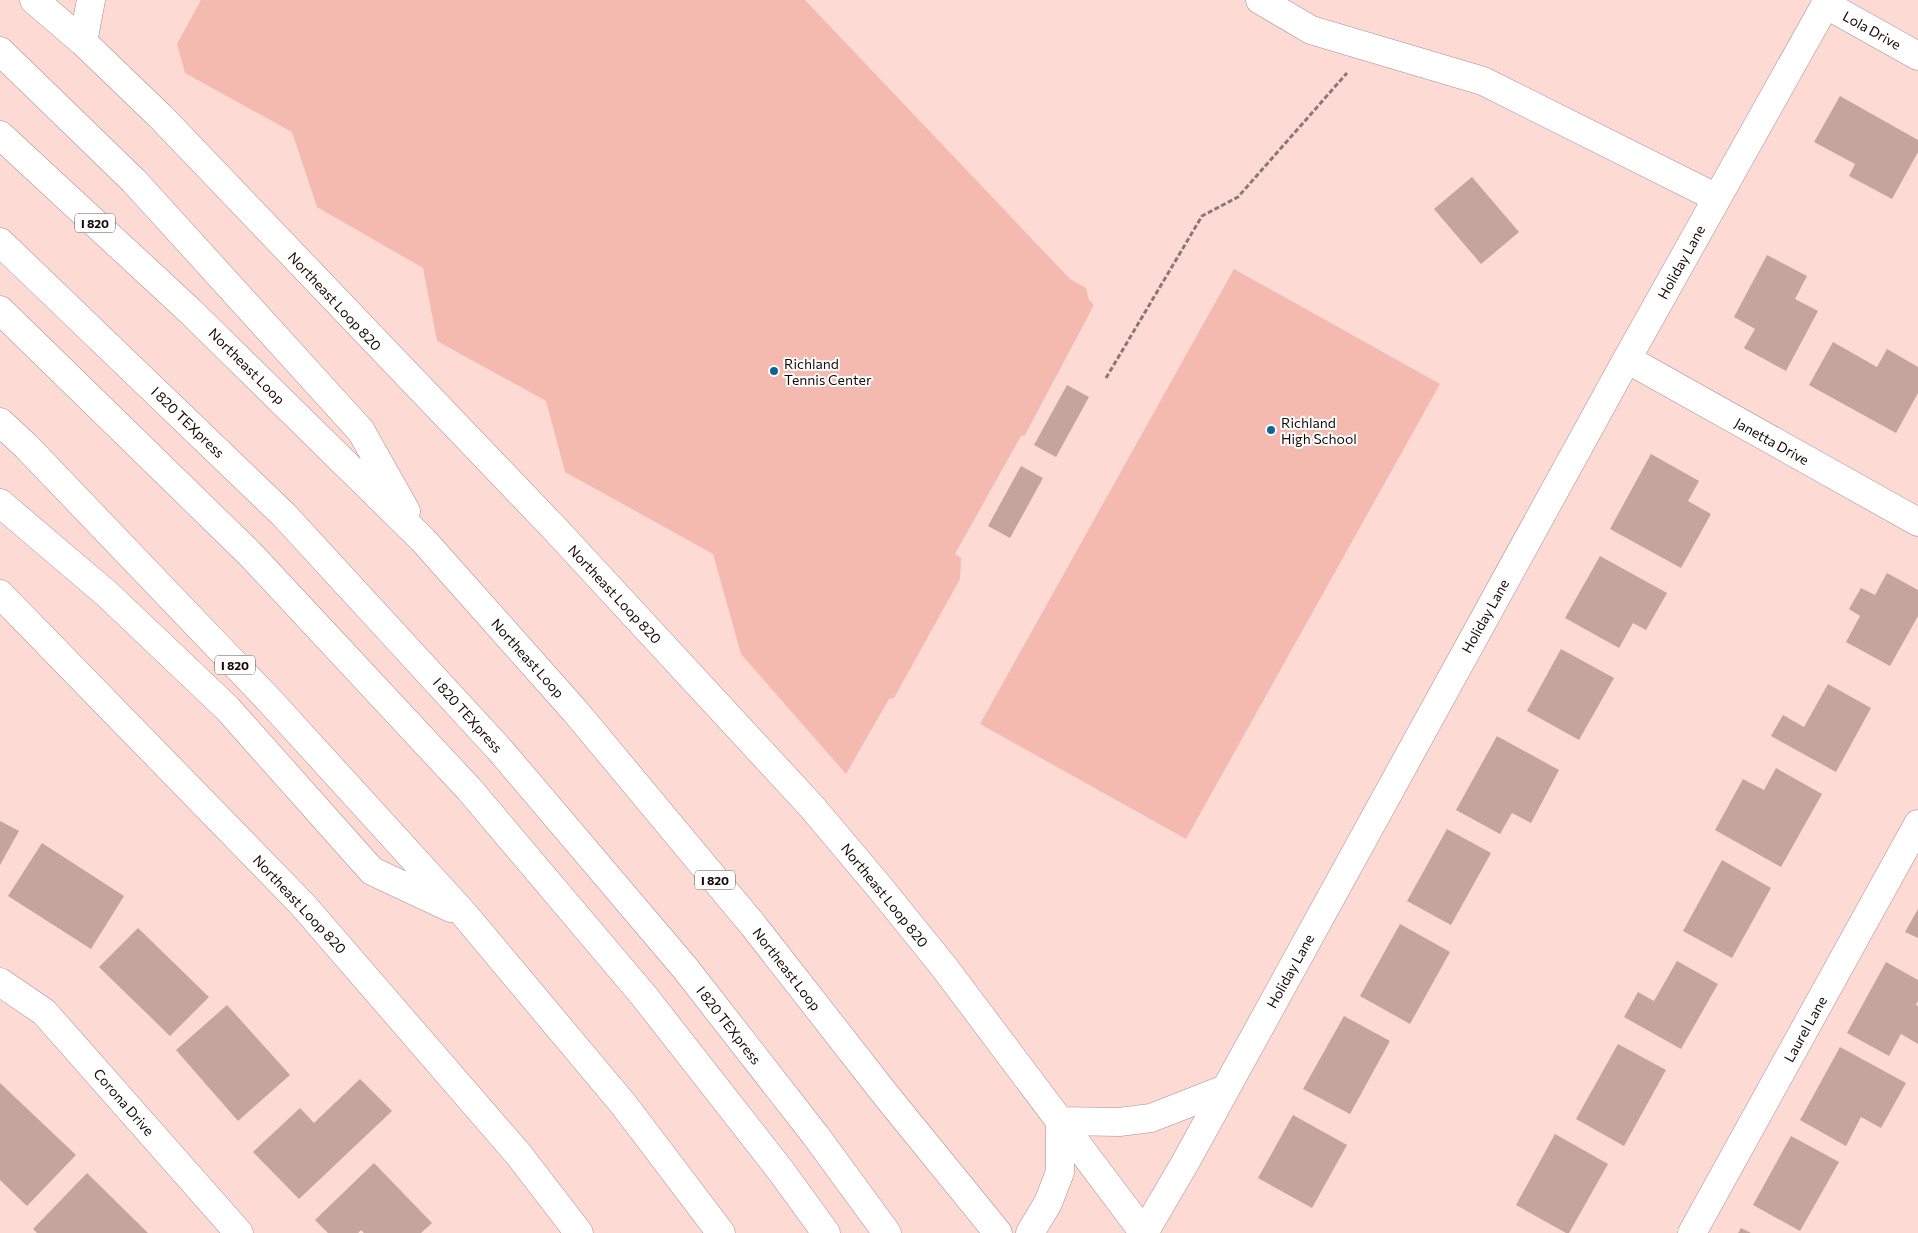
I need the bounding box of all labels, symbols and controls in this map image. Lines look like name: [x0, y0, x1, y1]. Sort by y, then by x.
street label: Lola Drive: [1840, 7, 1904, 53]
road number: I 820: [75, 214, 115, 232]
street label: Holiday Lane: [1654, 222, 1708, 302]
street label: Northeast Loop 820: [285, 248, 385, 354]
street label: Northeast Loop: [205, 324, 289, 408]
place label: Richland Tennis Center: [784, 355, 872, 388]
marker: Richland Tennis Center: [768, 365, 780, 377]
street label: I 820 TEXpress: [148, 383, 228, 461]
place label: Richland High School: [1281, 414, 1357, 447]
street label: Janetta Drive: [1732, 414, 1812, 468]
marker: Richland High School: [1265, 424, 1277, 436]
street label: Northeast Loop 820: [565, 541, 665, 647]
street label: Holiday Lane: [1458, 576, 1512, 656]
street label: Northeast Loop: [488, 615, 568, 701]
road number: I 820: [215, 656, 255, 674]
street label: I 820 TEXpress: [430, 674, 506, 756]
street label: Northeast Loop 820: [838, 840, 932, 950]
street label: Northeast Loop 820: [250, 851, 350, 957]
road number: I 820: [695, 870, 735, 890]
street label: Northeast Loop: [749, 924, 825, 1014]
street label: Holiday Lane: [1263, 931, 1317, 1011]
street label: I 820 TEXpress: [693, 982, 765, 1068]
street label: Laurel Lane: [1780, 993, 1830, 1065]
street label: Corona Drive: [90, 1065, 158, 1139]

